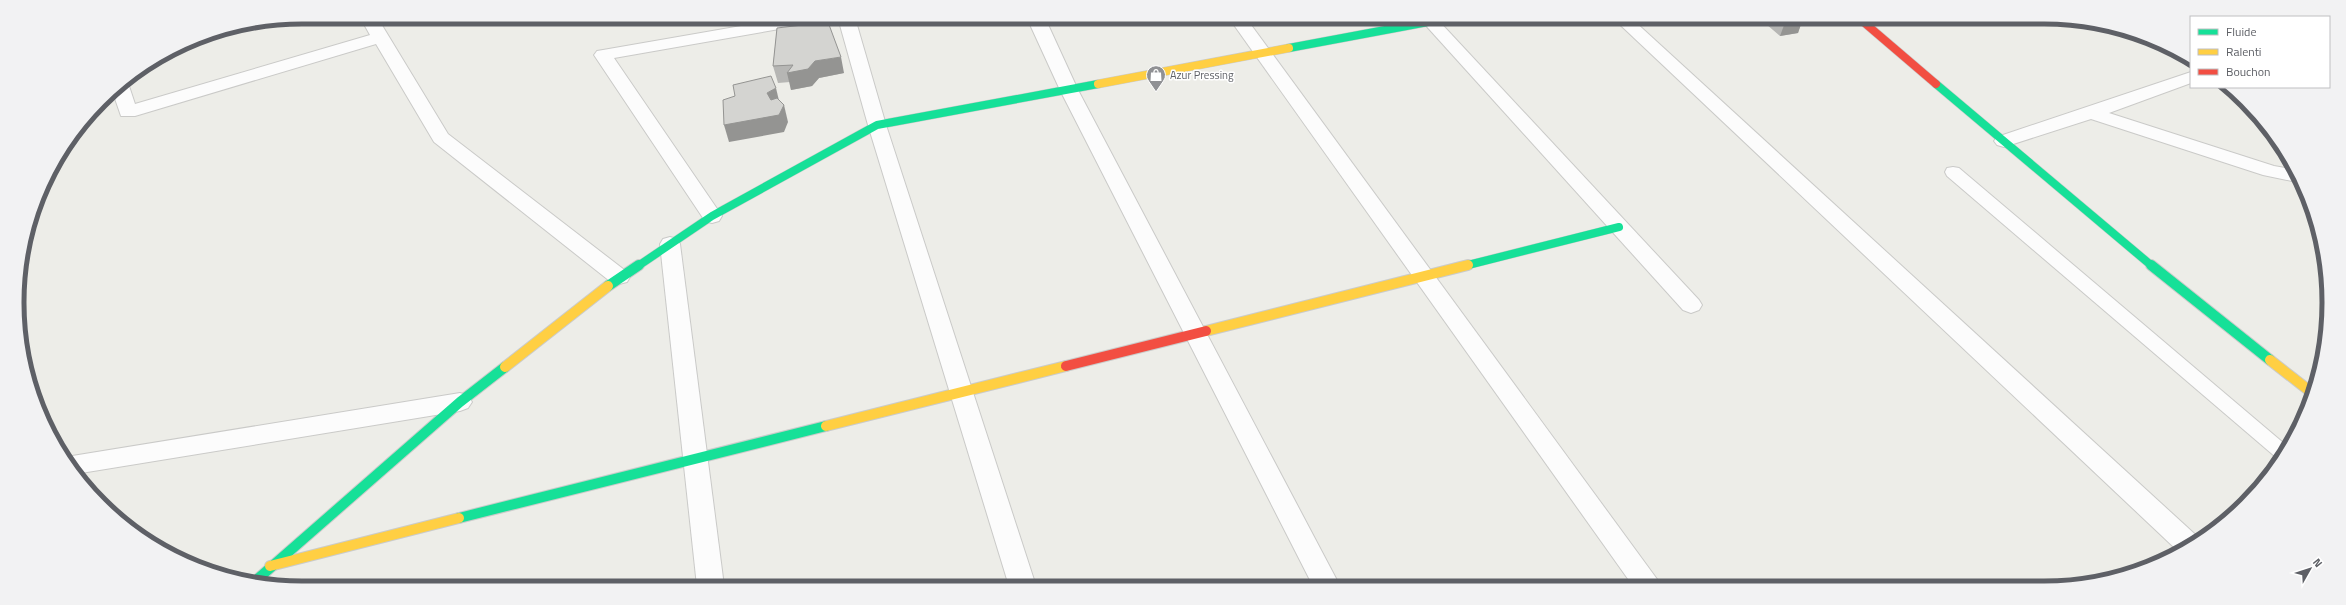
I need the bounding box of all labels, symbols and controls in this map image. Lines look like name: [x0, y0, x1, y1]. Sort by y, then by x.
legend: [2190, 16, 2330, 88]
text: Fluide: [2226, 22, 2257, 41]
text: Ralenti: [2226, 42, 2261, 61]
text: Bouchon: [2226, 62, 2271, 81]
shop icon: Azur Pressing: [1145, 64, 1167, 92]
place label: Azur Pressing: [1170, 67, 1234, 83]
north arrow: [2290, 549, 2330, 589]
text: N: [2309, 555, 2326, 571]

